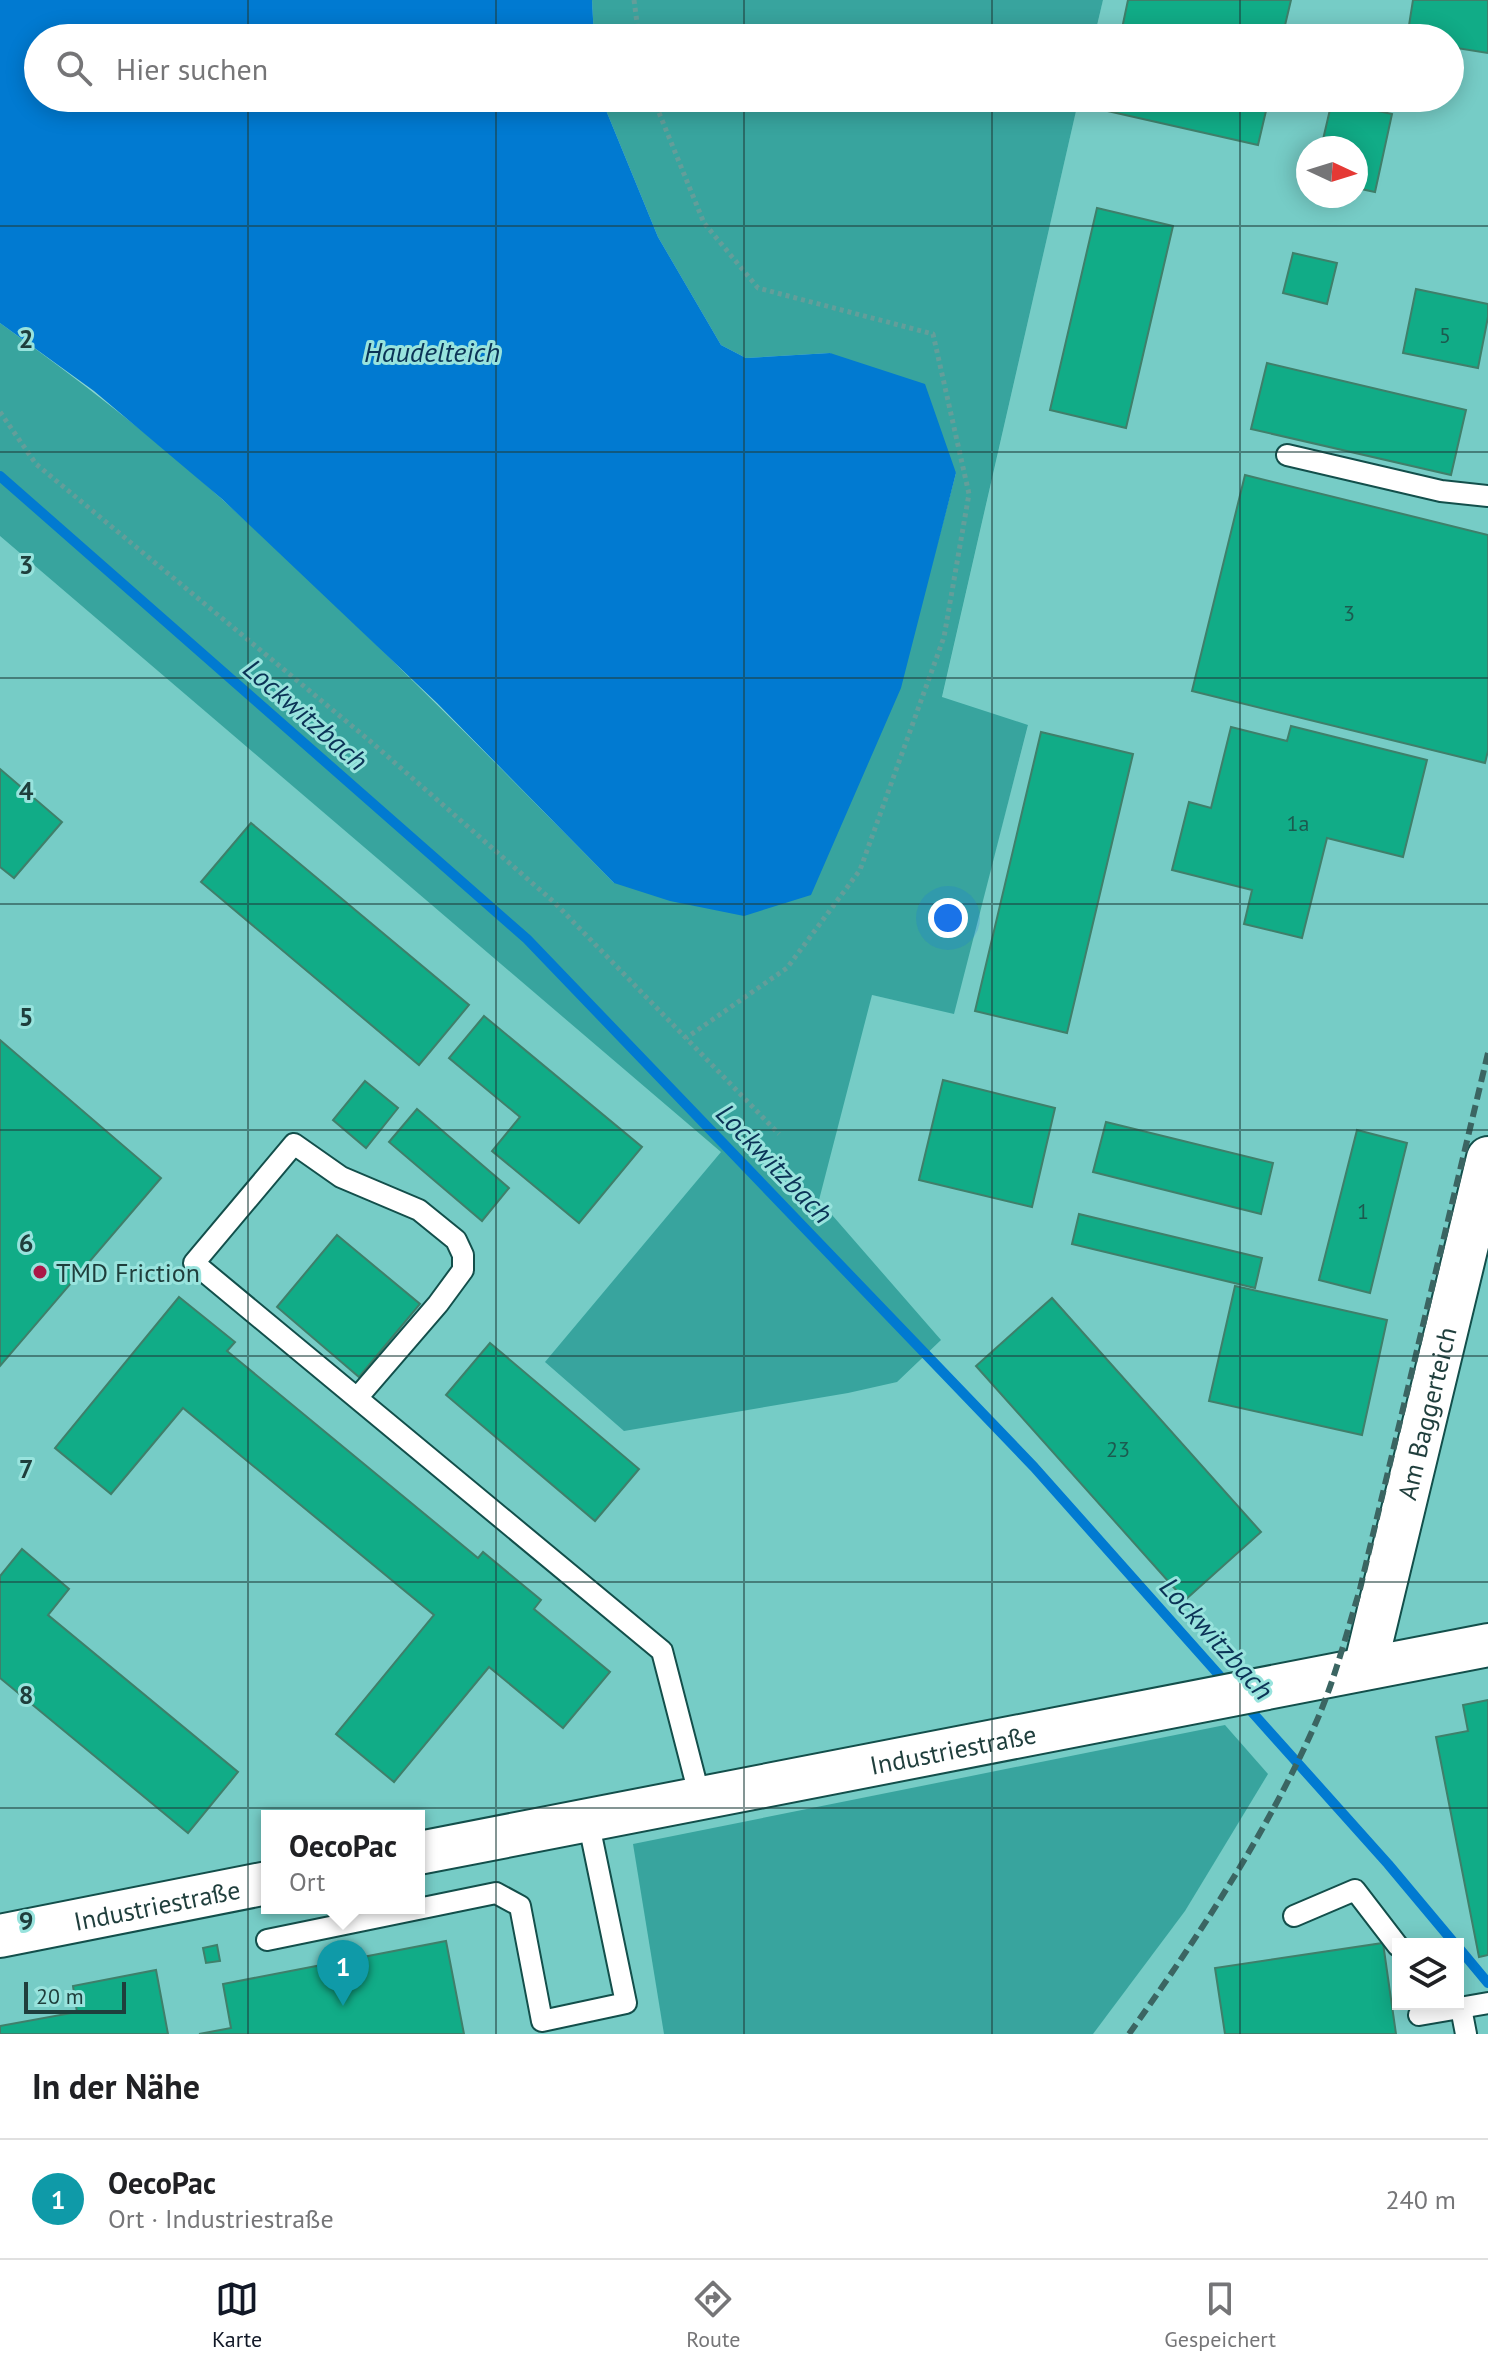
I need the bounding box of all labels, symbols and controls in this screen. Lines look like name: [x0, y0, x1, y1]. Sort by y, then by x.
search box: [24, 24, 1464, 112]
icon: search: [52, 46, 96, 90]
text: Hier suchen: [116, 49, 268, 88]
north arrow: [1296, 136, 1368, 208]
house number: 5: [1439, 321, 1451, 349]
text: 2: [19, 322, 33, 355]
water label: Haudelteich: [364, 333, 500, 370]
text: 3: [19, 548, 33, 581]
house number: 3: [1343, 599, 1355, 627]
water label: Lockwitzbach: [236, 650, 376, 778]
text: 4: [19, 774, 34, 807]
house number: 1a: [1287, 809, 1309, 837]
your location: [928, 898, 968, 938]
text: 5: [19, 1000, 33, 1033]
water label: Lockwitzbach: [709, 1095, 841, 1231]
house number: 1: [1357, 1197, 1369, 1225]
text: 6: [19, 1226, 33, 1259]
place label: TMD Friction: [56, 1256, 200, 1289]
marker: TMD Friction: [31, 1263, 49, 1281]
street label: Am Baggerteich: [1390, 1323, 1463, 1503]
house number: 23: [1106, 1435, 1130, 1463]
text: 7: [19, 1452, 33, 1485]
water label: Lockwitzbach: [1152, 1569, 1282, 1707]
text: 8: [19, 1678, 33, 1711]
street label: Industriestraße: [867, 1717, 1039, 1781]
popup: [261, 1810, 425, 1914]
text: OecoPac: [289, 1826, 397, 1865]
text: Ort: [289, 1865, 325, 1898]
street label: Industriestraße: [71, 1872, 243, 1937]
text: 9: [19, 1904, 33, 1937]
map controls: [1392, 1938, 1464, 2010]
button: layers: [1392, 1938, 1464, 2010]
pin: 1: [317, 1940, 369, 2006]
scale bar: [24, 1978, 126, 2014]
text: 20 m: [36, 1982, 84, 2010]
text: In der Nähe: [32, 2064, 200, 2108]
text: OecoPac: [108, 2163, 216, 2202]
text: 1: [51, 2183, 65, 2216]
text: 240 m: [1385, 2183, 1456, 2216]
text: Ort · Industriestraße: [108, 2202, 334, 2235]
tab: Karte: [212, 2277, 262, 2353]
tab: Route: [686, 2277, 740, 2353]
tab: Gespeichert: [1164, 2277, 1276, 2353]

